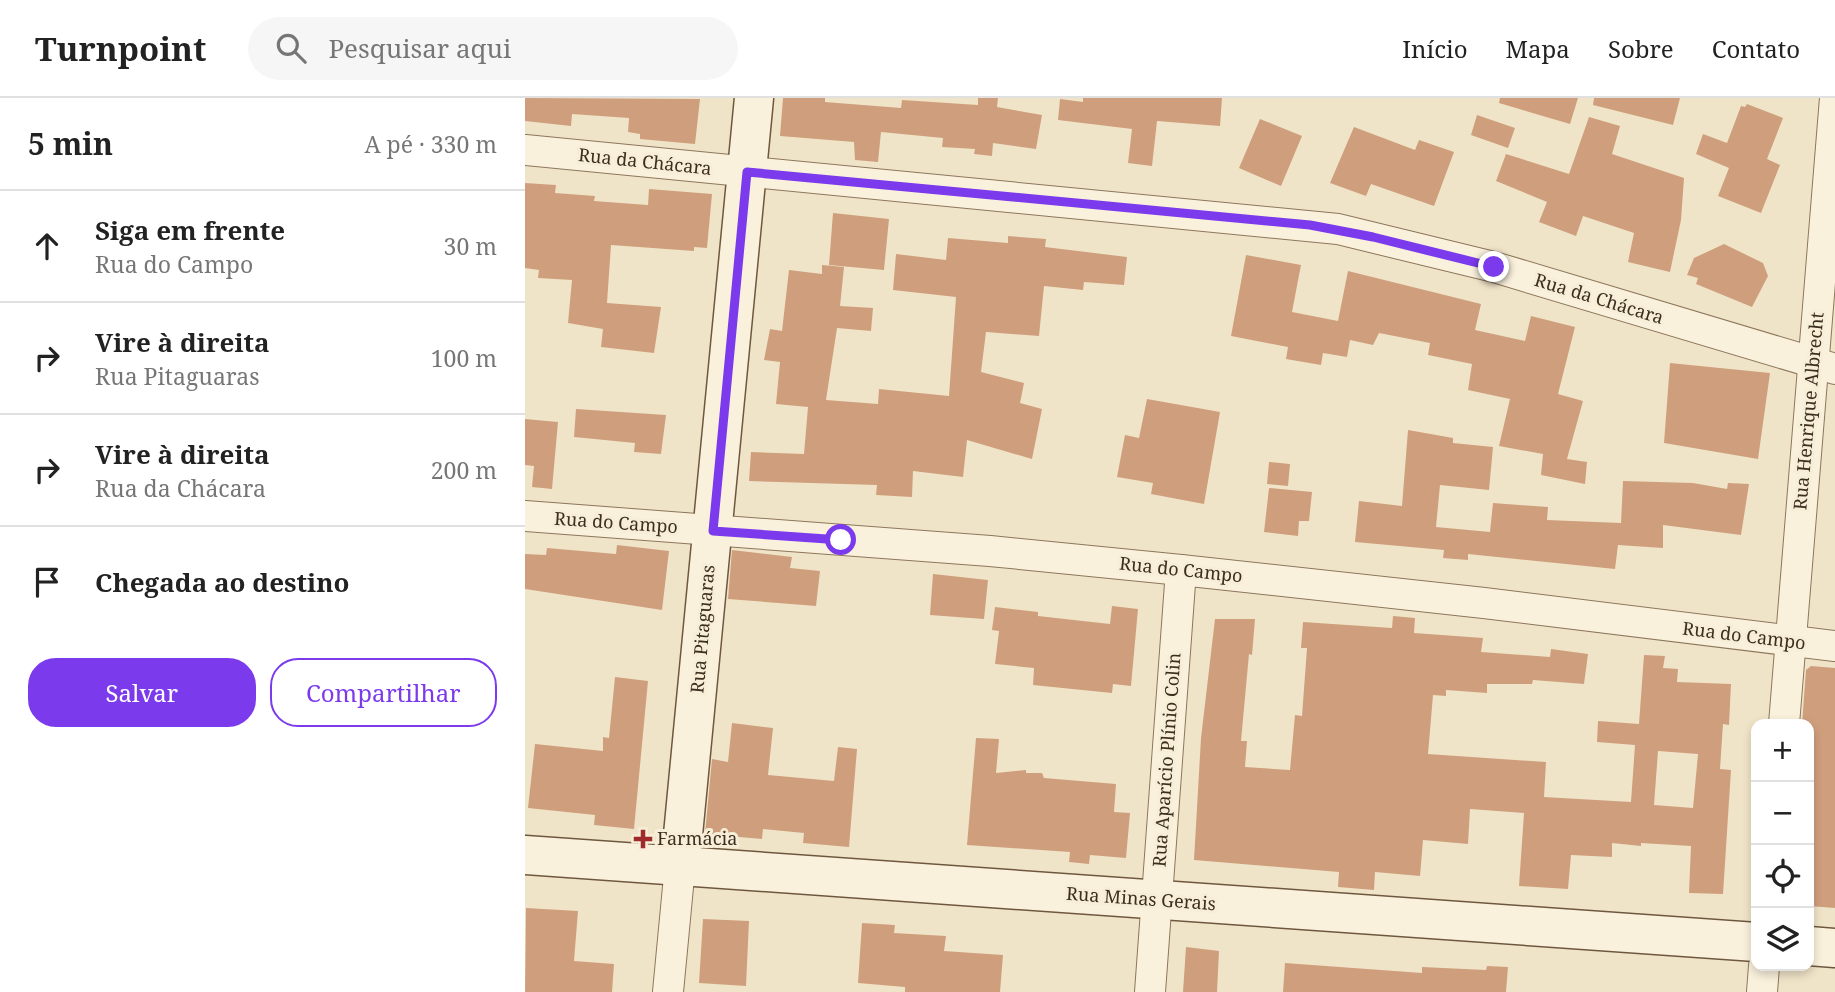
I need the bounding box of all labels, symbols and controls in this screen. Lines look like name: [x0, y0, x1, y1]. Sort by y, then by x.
search box: [248, 17, 738, 80]
text: Turnpoint: [35, 26, 206, 71]
icon: search: [272, 29, 310, 67]
text: Pesquisar aqui: [328, 30, 511, 66]
text: Início: [1402, 32, 1468, 65]
text: Mapa: [1506, 32, 1570, 65]
text: Sobre: [1608, 32, 1674, 65]
text: Contato: [1712, 32, 1800, 65]
text: 5 min: [28, 123, 113, 164]
text: A pé · 330 m: [364, 128, 497, 160]
street label: Rua da Chácara: [577, 142, 713, 180]
text: Siga em frente: [95, 212, 285, 248]
icon: ahead: [28, 227, 66, 265]
text: 30 m: [444, 230, 497, 262]
text: Rua do Campo: [95, 248, 253, 280]
route end: [1478, 251, 1509, 282]
street label: Rua da Chácara: [1532, 267, 1667, 329]
street label: Rua Henrique Albrecht: [1787, 311, 1829, 511]
text: Vire à direita: [95, 324, 270, 360]
icon: right: [28, 339, 66, 377]
text: 100 m: [431, 342, 497, 374]
text: Rua Pitaguaras: [95, 360, 260, 392]
text: Vire à direita: [95, 436, 270, 472]
icon: right: [28, 451, 66, 489]
text: 200 m: [431, 454, 497, 486]
text: Rua da Chácara: [95, 472, 266, 504]
street label: Rua do Campo: [553, 506, 679, 538]
route start: [825, 524, 856, 555]
street label: Rua do Campo: [1118, 551, 1244, 587]
icon: arrive: [28, 563, 66, 601]
text: Chegada ao destino: [95, 564, 350, 600]
street label: Rua Pitaguaras: [684, 564, 720, 694]
street label: Rua do Campo: [1681, 616, 1807, 654]
street label: Rua Aparício Plínio Colin: [1147, 652, 1185, 868]
button: Salvar: [28, 658, 256, 727]
button: Compartilhar: [270, 658, 497, 727]
map controls: [1751, 719, 1814, 971]
button: +: [1751, 719, 1814, 782]
button: −: [1751, 782, 1814, 845]
place label: Farmácia: [657, 826, 737, 850]
marker: Farmácia: [635, 831, 651, 847]
button: locate: [1751, 845, 1814, 908]
street label: Rua Minas Gerais: [1065, 881, 1217, 915]
button: layers: [1751, 908, 1814, 971]

